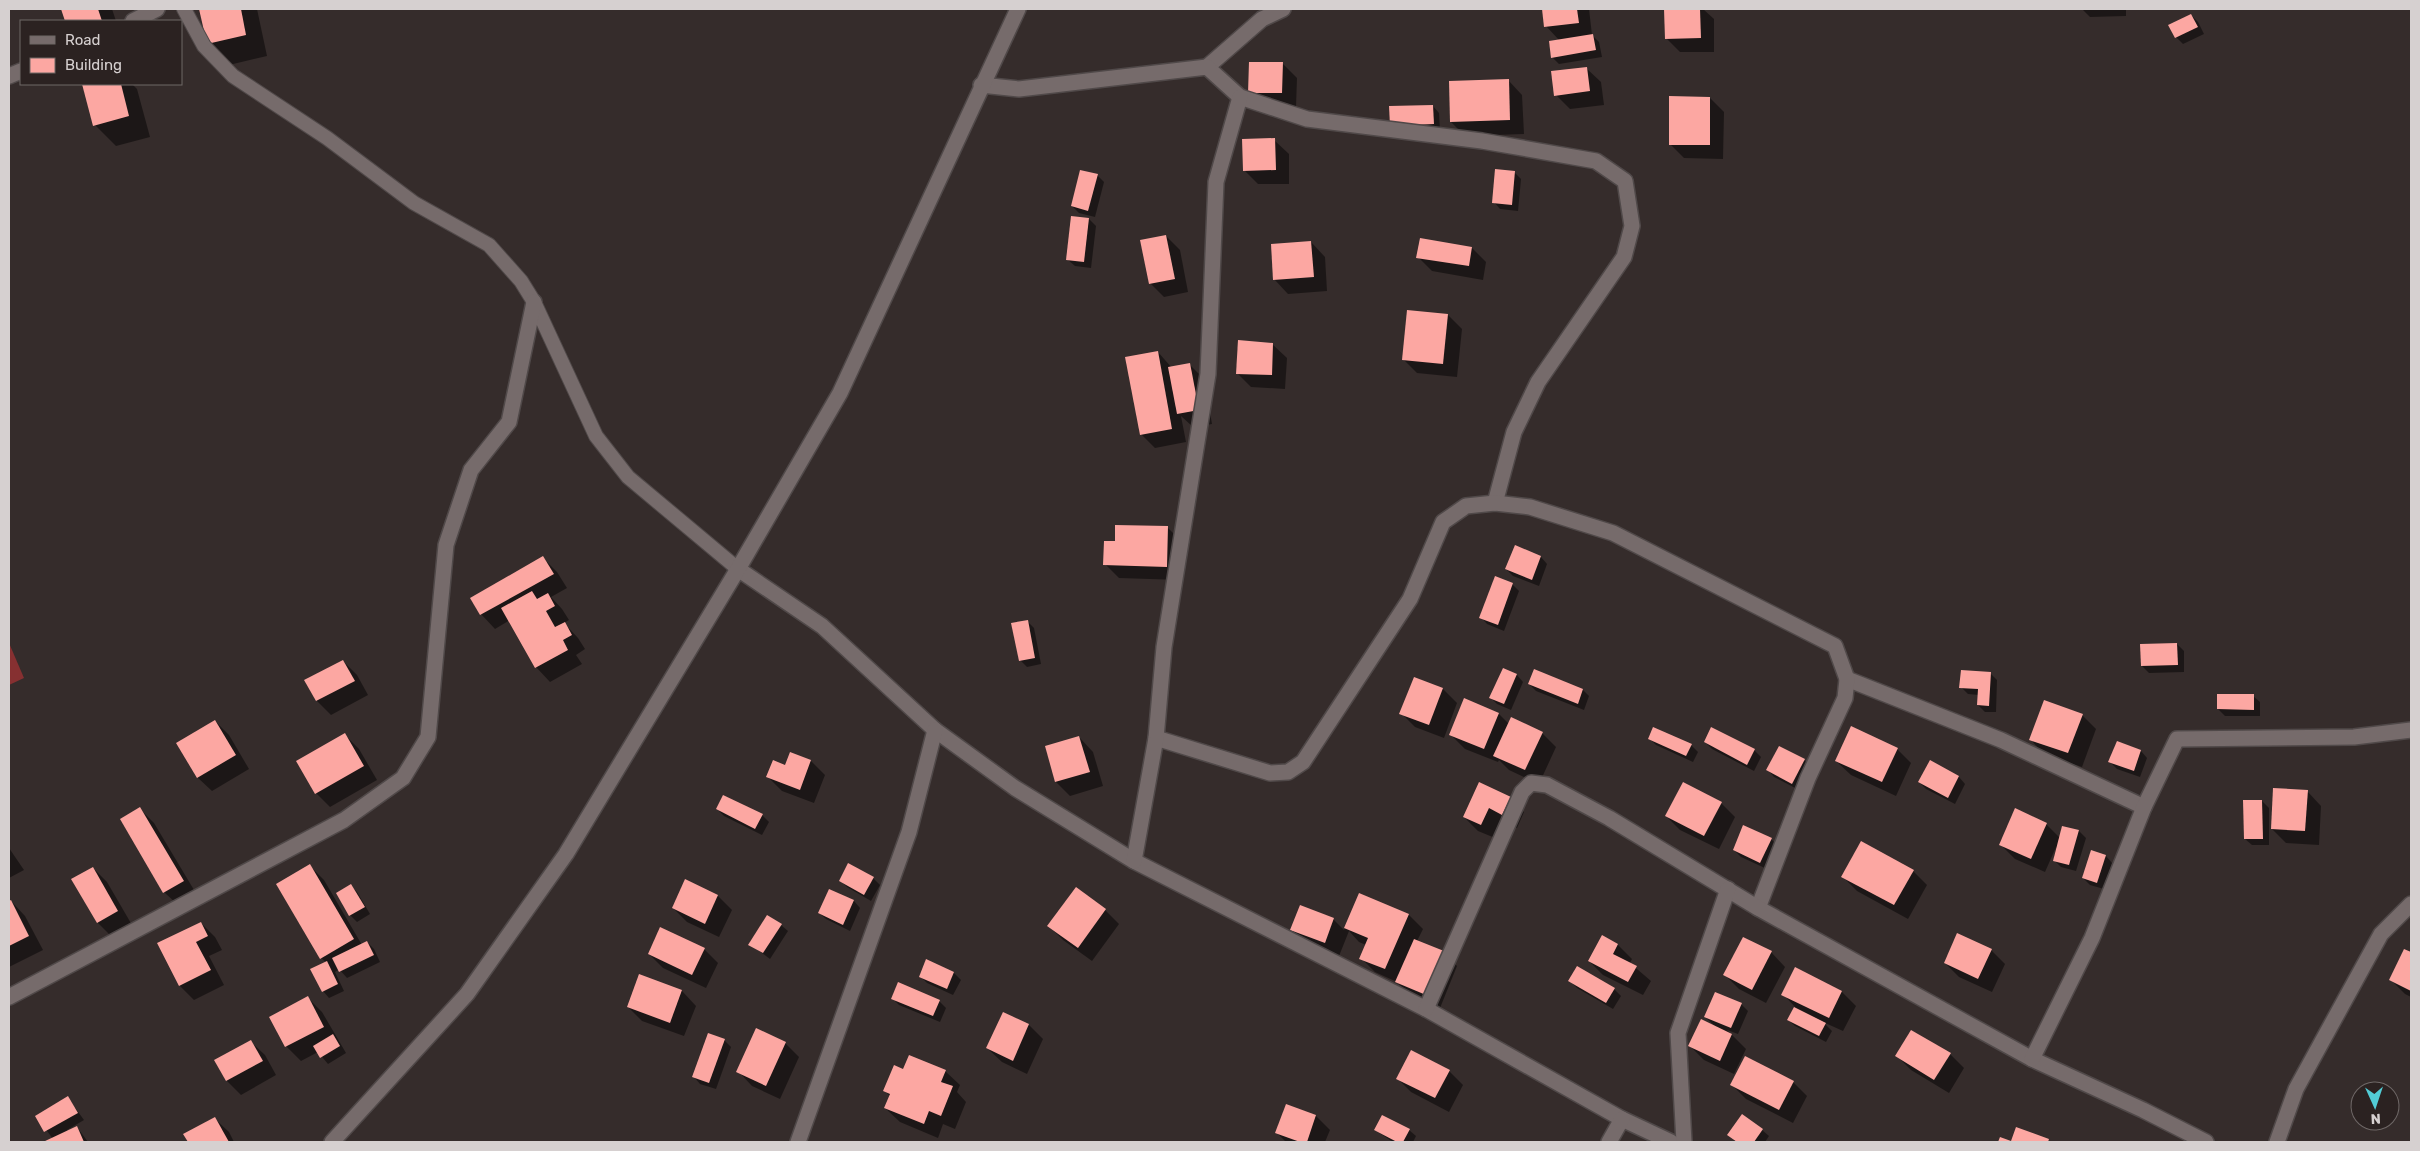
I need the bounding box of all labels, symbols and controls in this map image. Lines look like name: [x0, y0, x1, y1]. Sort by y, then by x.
legend: [20, 20, 182, 85]
text: Road: [65, 31, 101, 49]
text: Building: [65, 56, 122, 74]
north arrow: [2350, 1081, 2400, 1131]
text: N: [2370, 1110, 2381, 1127]

